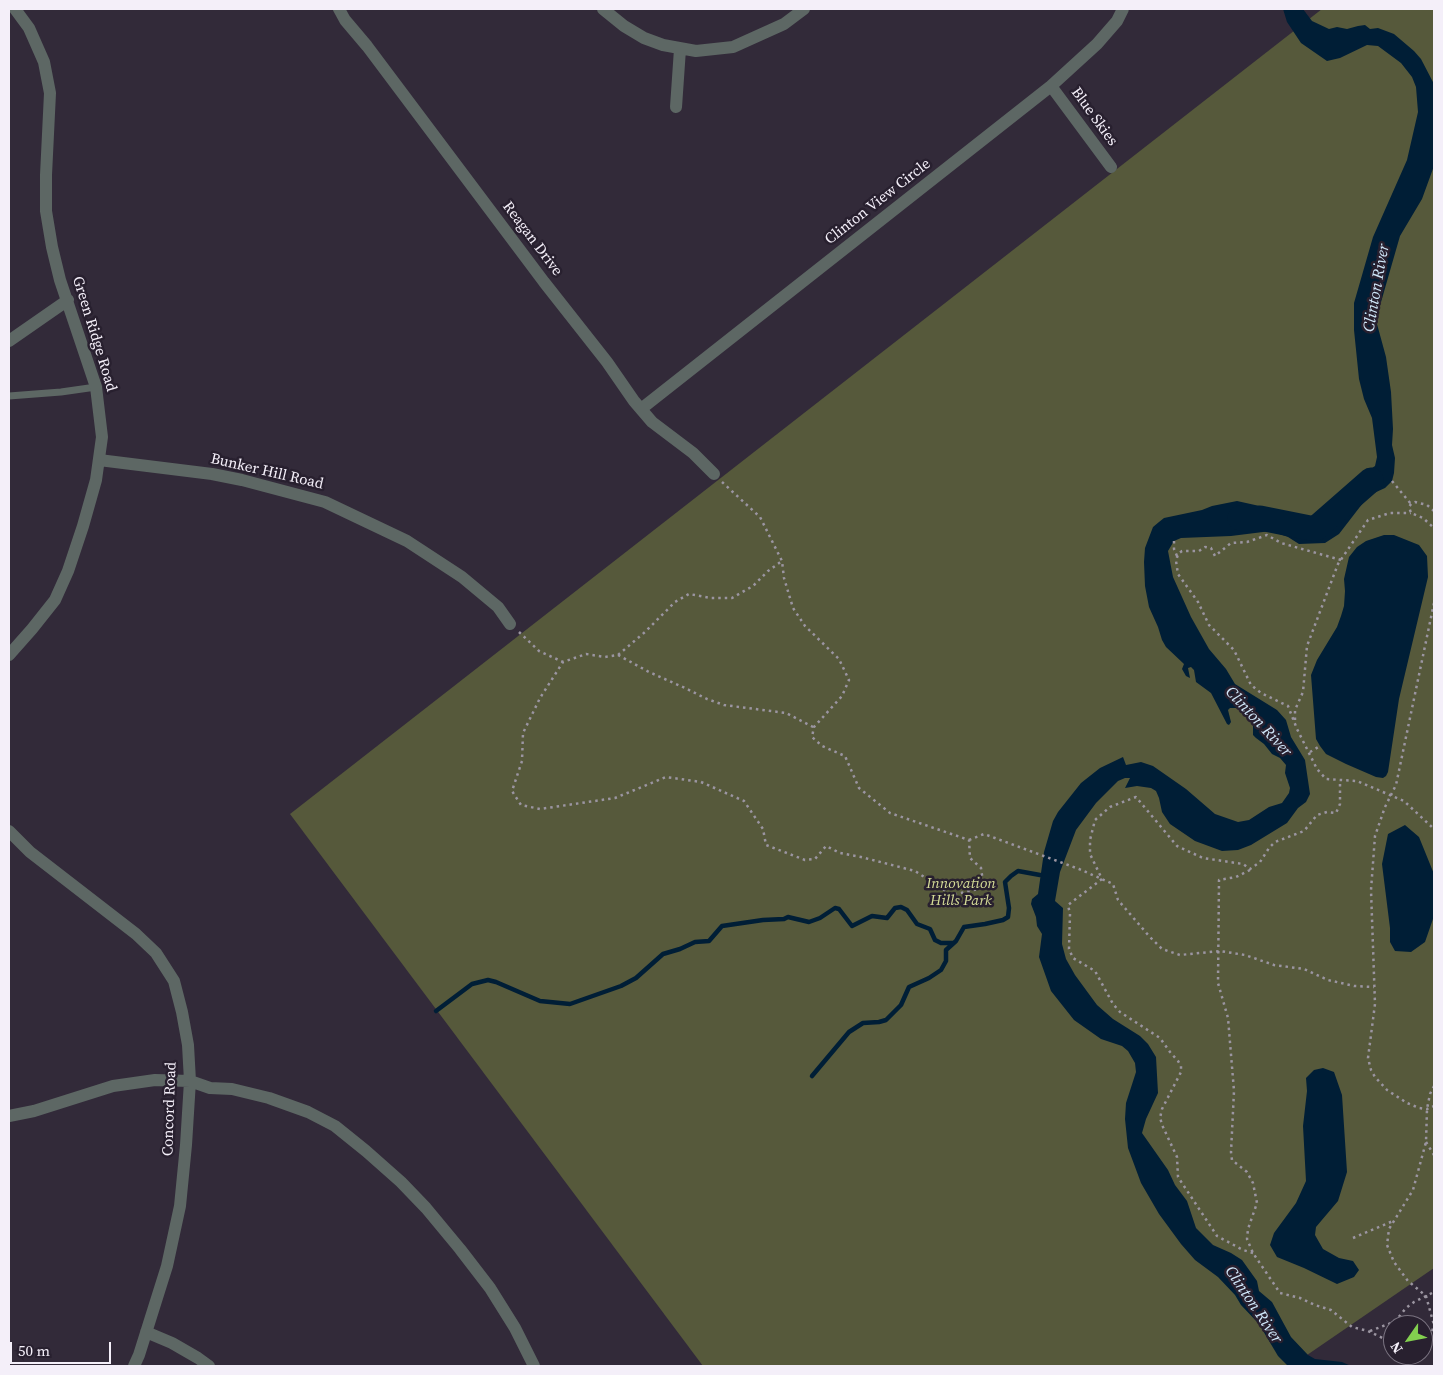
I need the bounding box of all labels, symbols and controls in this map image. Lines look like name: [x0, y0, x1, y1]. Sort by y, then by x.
street label: Blue Skies: [1067, 84, 1121, 150]
street label: Clinton View Circle: [822, 155, 934, 249]
street label: Reagan Drive: [498, 198, 566, 280]
water label: Clinton River: [1360, 242, 1394, 334]
street label: Green Ridge Road: [68, 274, 120, 394]
street label: Bunker Hill Road: [209, 450, 325, 494]
water label: Clinton River: [1221, 683, 1295, 761]
park label: Innovation Hills Park: [926, 875, 996, 910]
street label: Concord Road: [159, 1061, 181, 1157]
water label: Clinton River: [1220, 1263, 1286, 1347]
north arrow: [1383, 1315, 1433, 1365]
scale bar: [12, 1332, 114, 1364]
text: N: [1385, 1338, 1407, 1357]
text: 50 m: [18, 1340, 50, 1361]

